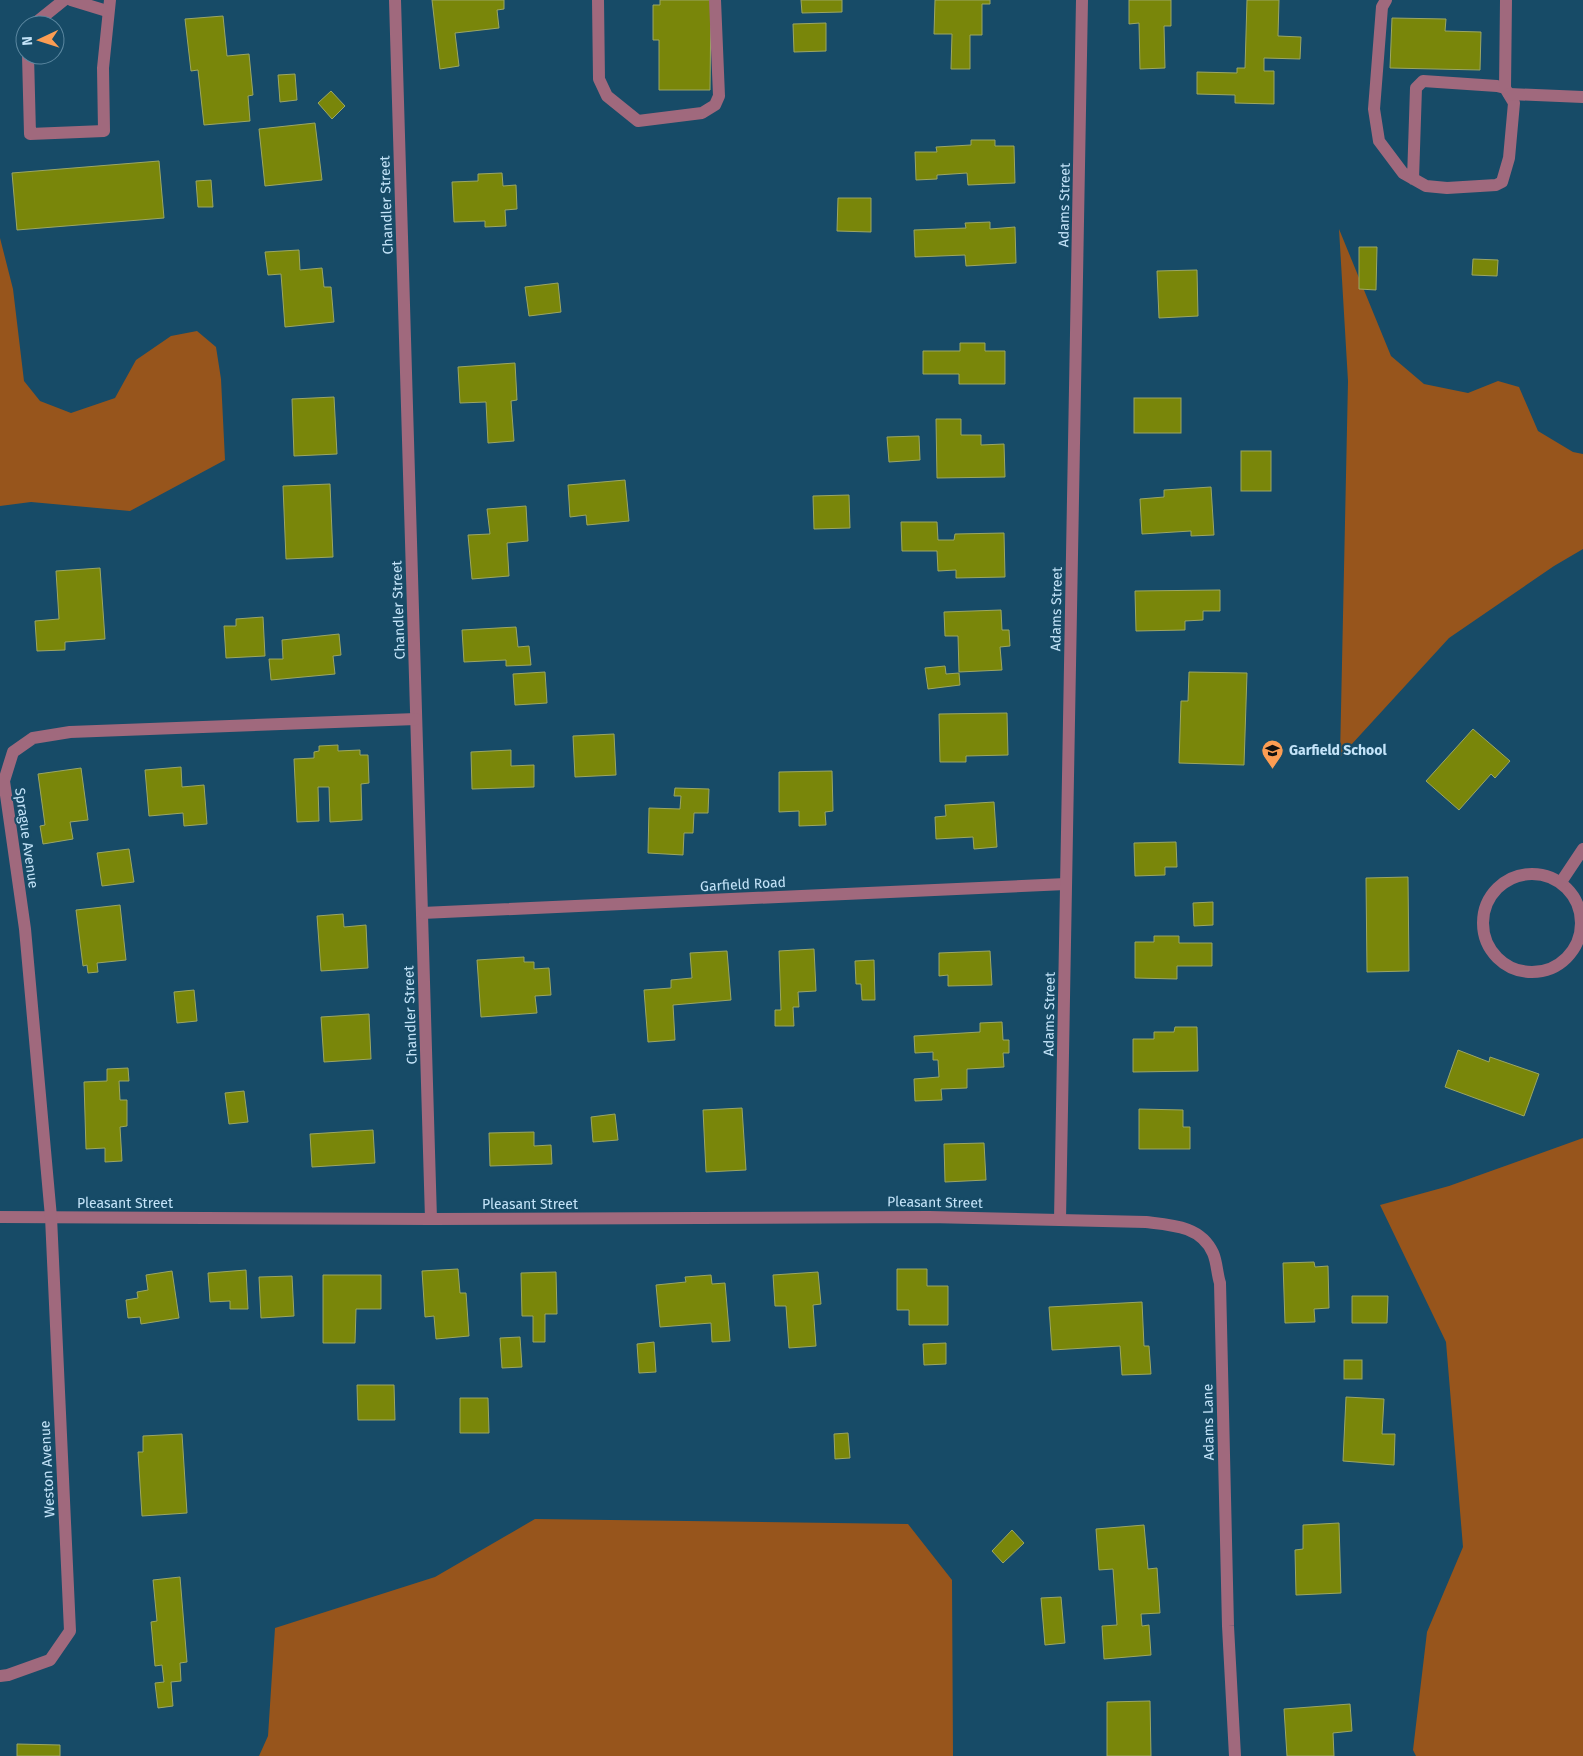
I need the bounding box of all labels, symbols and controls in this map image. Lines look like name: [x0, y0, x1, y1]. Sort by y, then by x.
north arrow: [15, 15, 65, 65]
text: N: [19, 36, 36, 46]
street label: Chandler Street: [376, 154, 397, 255]
street label: Adams Street: [1055, 162, 1074, 247]
street label: Chandler Street: [388, 559, 409, 660]
street label: Adams Street: [1047, 566, 1066, 651]
school or university icon: Garfield School: [1261, 738, 1285, 769]
place label: Garfield School: [1289, 742, 1387, 759]
street label: Sprague Avenue: [11, 787, 42, 889]
street label: Garfield Road: [700, 874, 786, 895]
street label: Chandler Street: [400, 964, 421, 1065]
street label: Adams Street: [1040, 971, 1059, 1056]
street label: Pleasant Street: [887, 1193, 984, 1212]
street label: Pleasant Street: [77, 1195, 174, 1212]
street label: Pleasant Street: [482, 1196, 579, 1213]
street label: Adams Lane: [1199, 1384, 1218, 1460]
street label: Weston Avenue: [36, 1420, 59, 1518]

